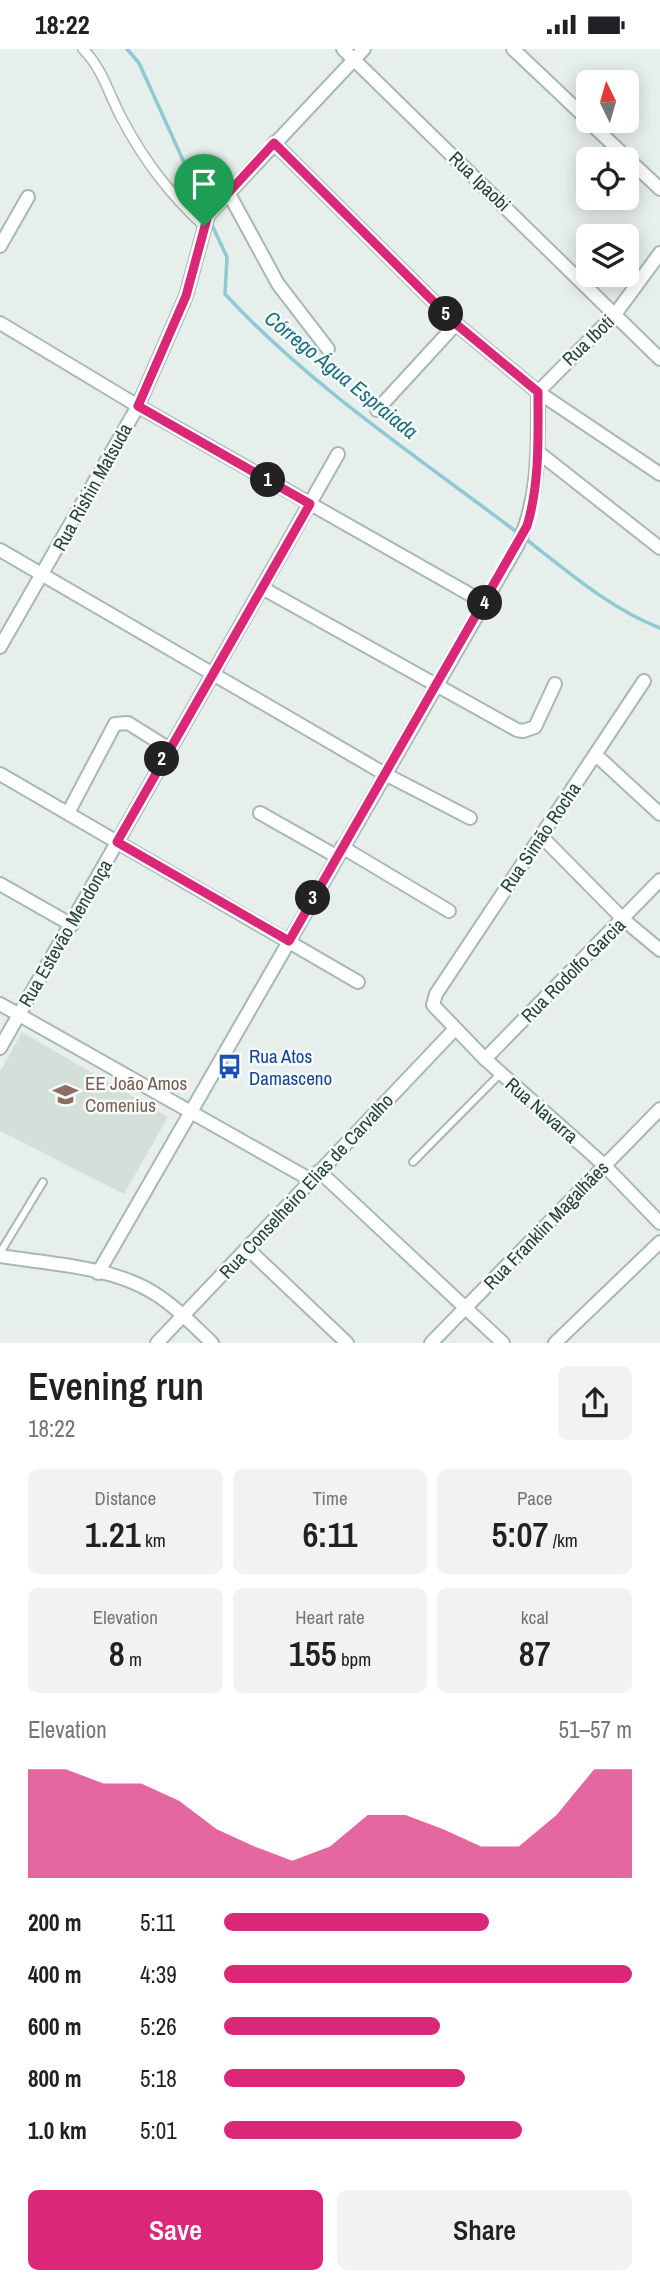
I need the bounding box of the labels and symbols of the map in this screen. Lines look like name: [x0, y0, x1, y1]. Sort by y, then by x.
north arrow: [576, 70, 639, 133]
street label: Rua Ipaobi: [444, 145, 516, 217]
pin: [174, 154, 234, 226]
pin: 5: [428, 296, 464, 331]
water label: Córrego Água Espraiada: [259, 304, 424, 445]
street label: Rua Iboti: [556, 309, 620, 371]
street label: Rua Rishin Matsuda: [46, 418, 138, 555]
pin: 1: [250, 463, 286, 497]
pin: 4: [468, 585, 503, 621]
pin: 2: [144, 741, 180, 777]
street label: Rua Simão Rocha: [494, 777, 587, 897]
street label: Rua Estevão Mendonça: [12, 854, 118, 1012]
pin: 3: [296, 881, 330, 915]
street label: Rua Rodolfo Garcia: [515, 912, 631, 1028]
place label: Rua Atos Damasceno: [249, 1043, 332, 1091]
bus stop icon: Rua Atos Damasceno: [215, 1053, 243, 1081]
place label: EE João Amos Comenius: [85, 1070, 187, 1118]
street label: Rua Navarra: [500, 1071, 584, 1149]
school or university icon: EE João Amos Comenius: [51, 1080, 79, 1108]
street label: Rua Conselheiro Elias de Carvalho: [213, 1088, 399, 1284]
street label: Rua Franklin Magalhães: [478, 1155, 614, 1295]

